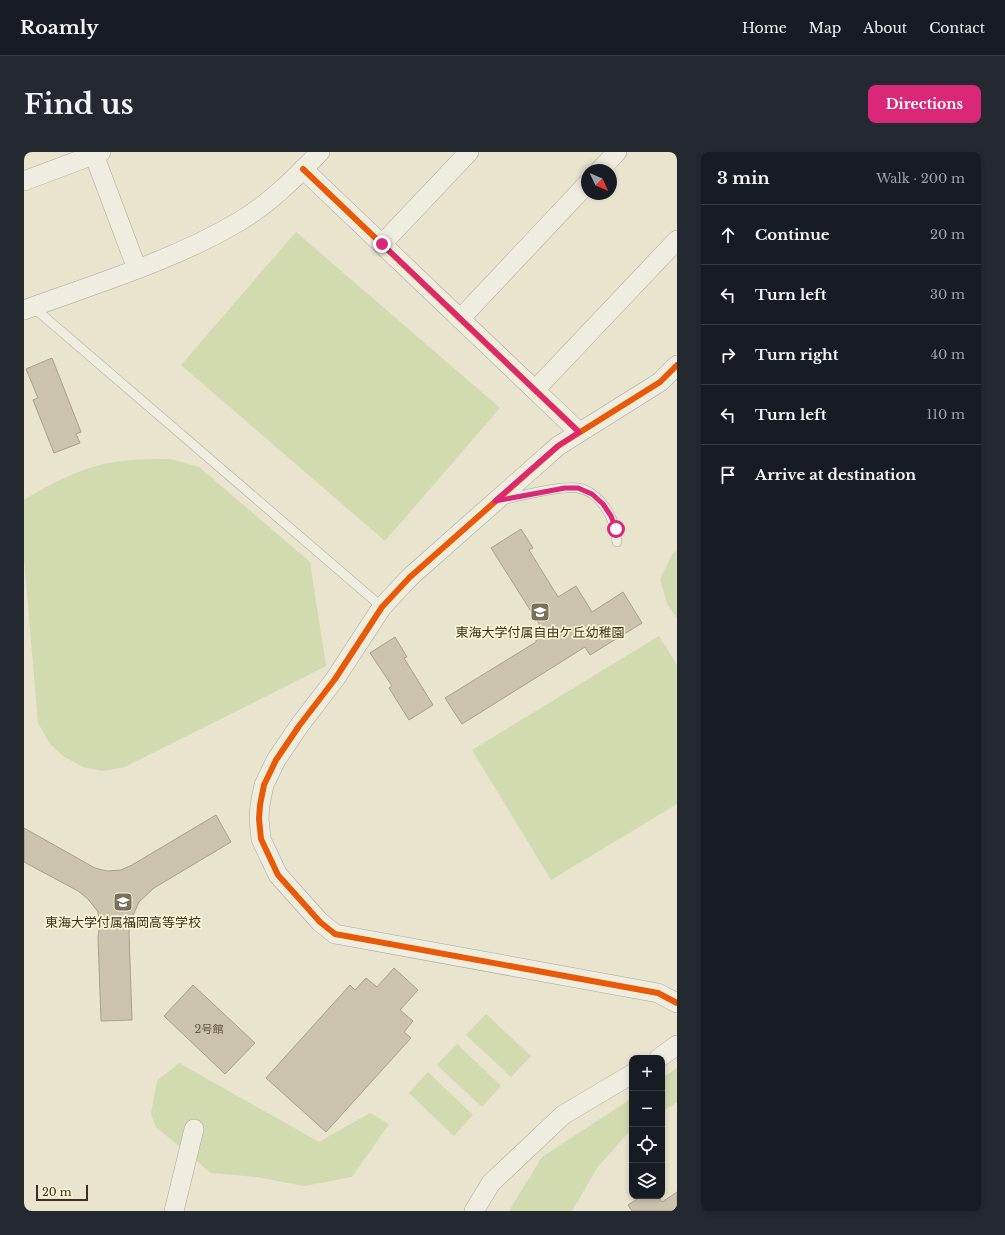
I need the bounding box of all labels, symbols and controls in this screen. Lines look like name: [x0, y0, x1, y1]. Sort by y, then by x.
text: Roamly: [20, 16, 99, 39]
text: Home: [742, 19, 787, 37]
text: Map: [809, 19, 841, 37]
text: About: [863, 19, 907, 37]
text: Contact: [929, 19, 985, 37]
button: Directions: [868, 85, 981, 123]
text: Find us: [24, 87, 134, 122]
north arrow: [581, 164, 617, 200]
text: 3 min: [717, 168, 770, 189]
text: Walk · 200 m: [876, 170, 965, 187]
icon: ahead: [717, 224, 739, 246]
text: Continue: [755, 225, 830, 244]
text: 20 m: [930, 226, 965, 243]
route end: [373, 235, 391, 253]
icon: left: [717, 284, 739, 306]
text: Turn left: [755, 285, 826, 304]
text: 30 m: [930, 286, 965, 303]
icon: right: [717, 344, 739, 366]
text: Turn right: [755, 345, 838, 364]
text: 40 m: [930, 346, 965, 363]
icon: left: [717, 404, 739, 426]
text: Turn left: [755, 405, 826, 424]
text: 110 m: [926, 406, 965, 423]
icon: arrive: [717, 464, 739, 486]
text: Arrive at destination: [755, 465, 916, 484]
route start: [607, 520, 625, 538]
school or university icon: 東海大学付属自由ケ丘幼稚園: [529, 601, 551, 623]
place label: 東海大学付属自由ケ丘幼稚園: [455, 624, 625, 641]
school or university icon: 東海大学付属福岡高等学校: [112, 891, 134, 913]
place label: 東海大学付属福岡高等学校: [45, 914, 201, 931]
house number: 2号館: [195, 1022, 223, 1036]
map controls: [629, 1055, 665, 1199]
button: +: [629, 1055, 665, 1091]
button: −: [629, 1091, 665, 1127]
button: locate: [629, 1127, 665, 1163]
button: layers: [629, 1163, 665, 1199]
scale bar: [36, 1183, 88, 1202]
text: 20 m: [42, 1185, 72, 1199]

